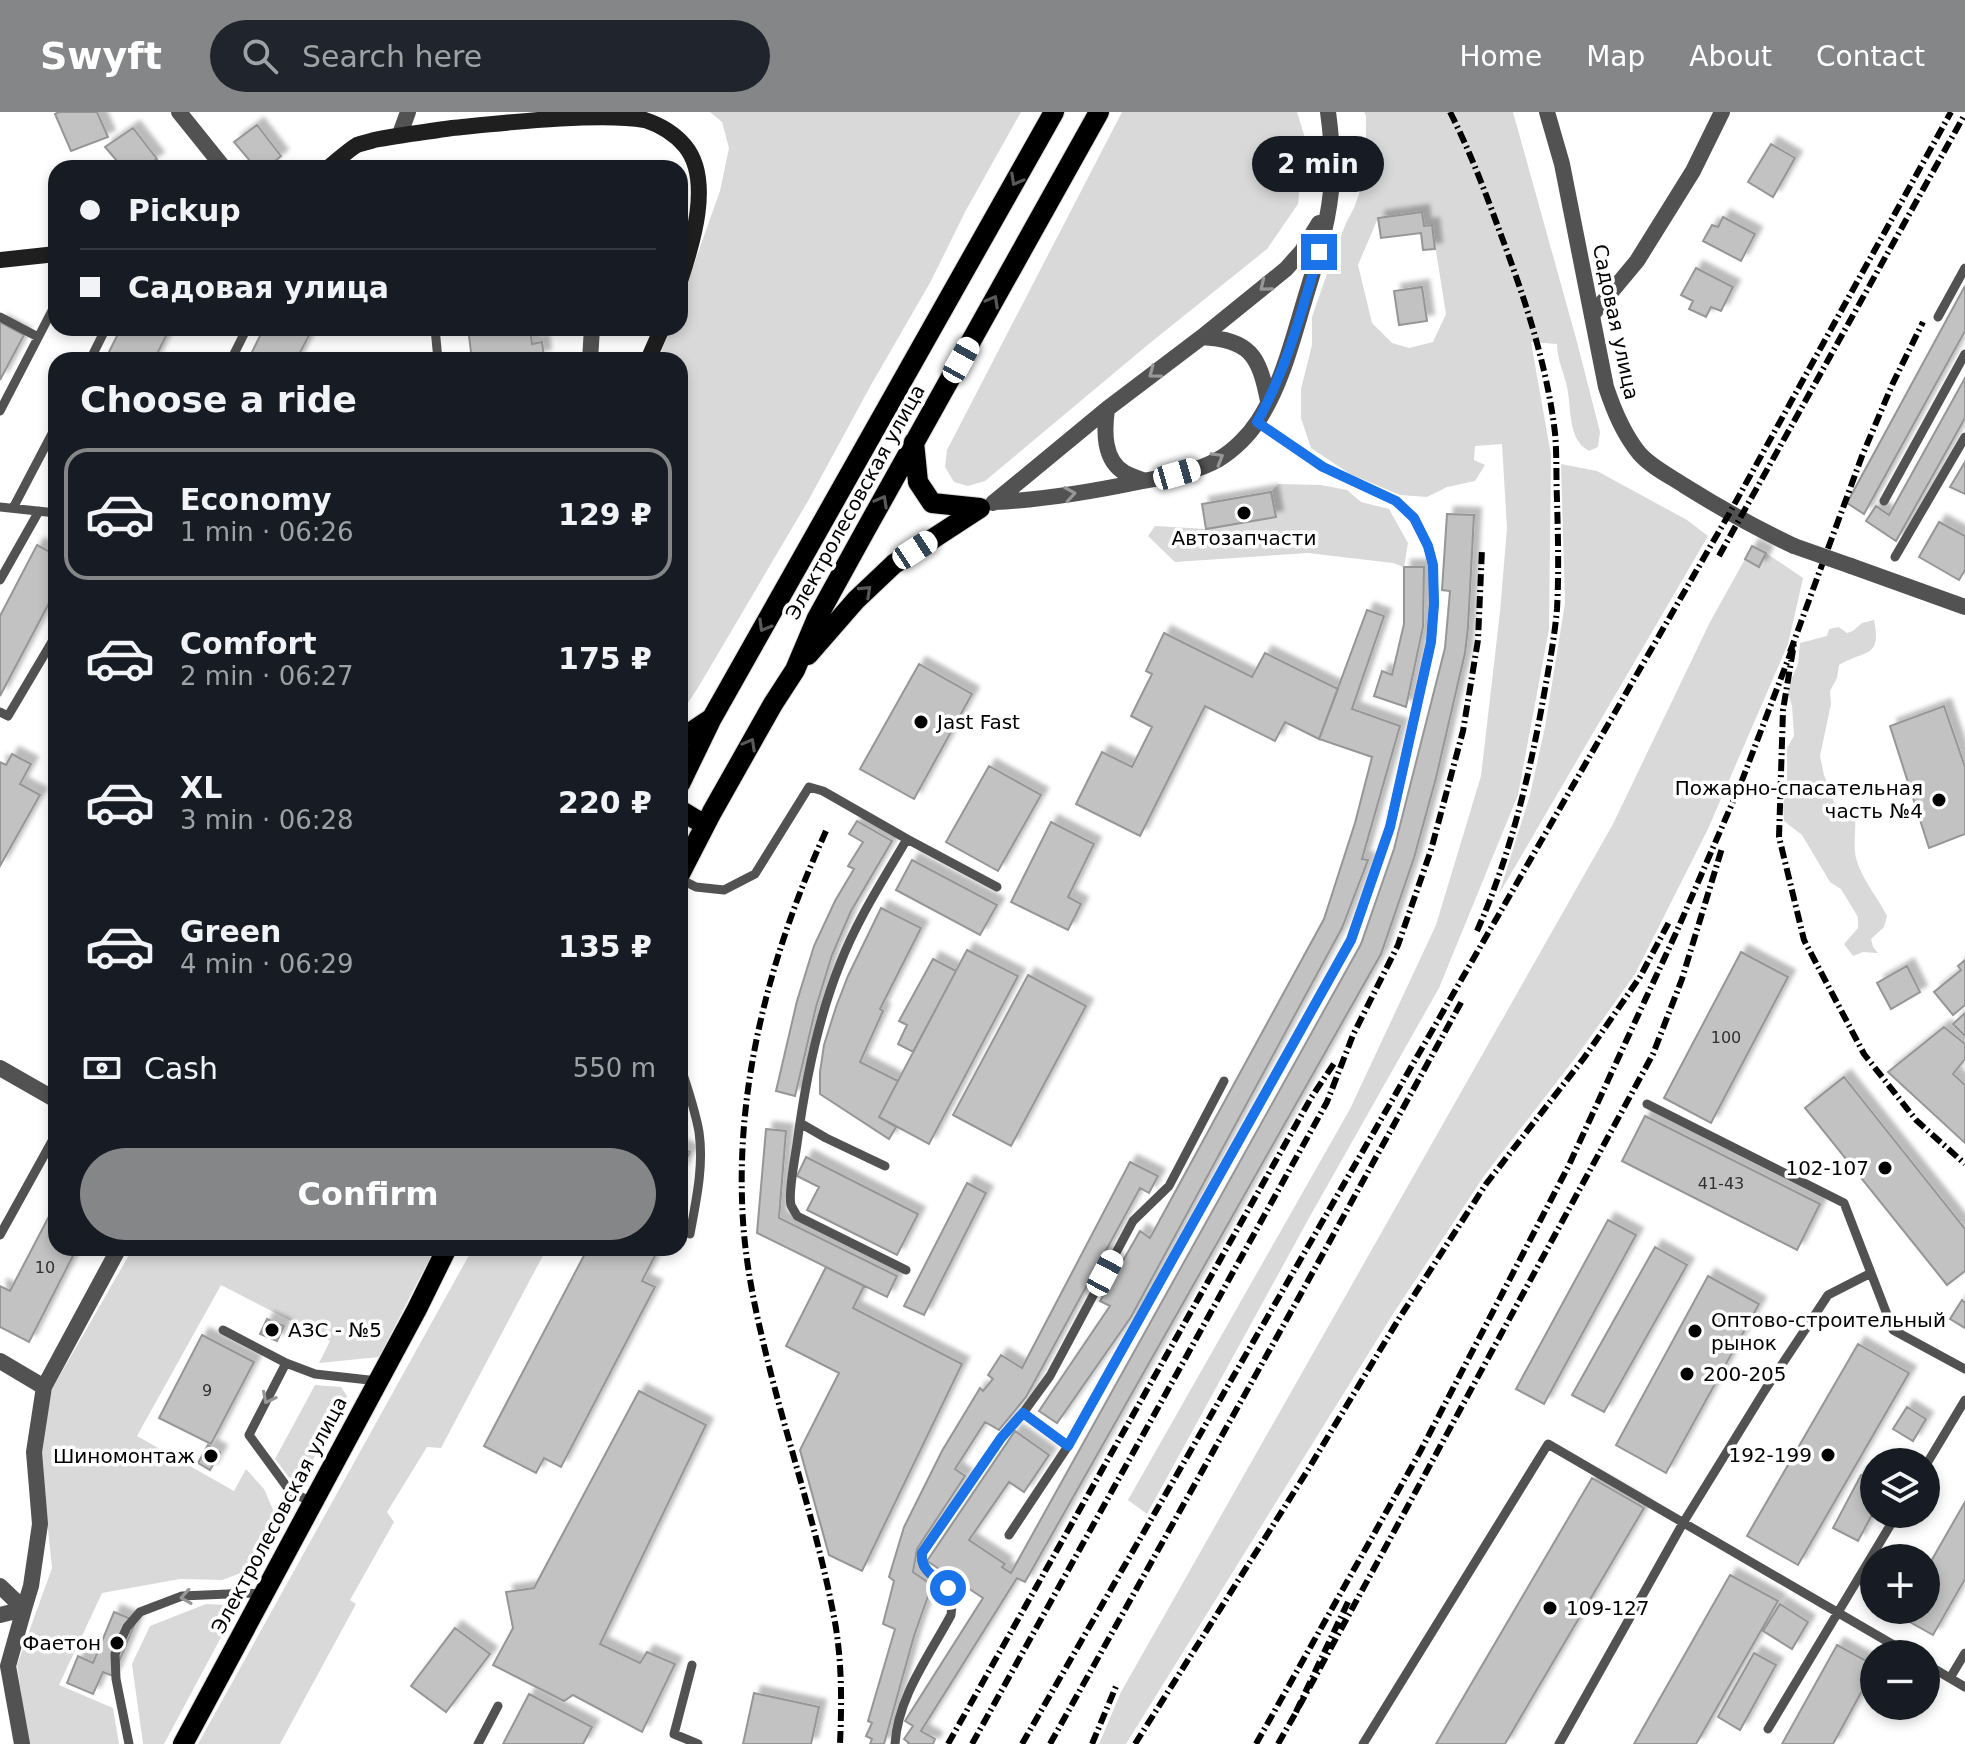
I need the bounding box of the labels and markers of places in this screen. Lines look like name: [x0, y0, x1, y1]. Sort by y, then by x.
marker: Автозапчасти: [1235, 504, 1253, 522]
place label: Автозапчасти: [1171, 526, 1317, 550]
place label: Jast Fast: [935, 710, 1020, 734]
marker: Jast Fast: [912, 713, 930, 731]
place label: Пожарно-спасательная часть №4: [1675, 776, 1923, 823]
marker: Пожарно-спасательная часть №4: [1930, 791, 1948, 809]
place label: 102-107: [1785, 1156, 1869, 1180]
marker: 102-107: [1876, 1159, 1894, 1177]
place label: Оптово-строительный рынок: [1711, 1308, 1946, 1355]
place label: АЗС - №5: [288, 1318, 382, 1342]
marker: АЗС - №5: [263, 1321, 281, 1339]
marker: Оптово-строительный рынок: [1686, 1322, 1704, 1340]
place label: 200-205: [1703, 1362, 1787, 1386]
marker: 200-205: [1678, 1365, 1696, 1383]
place label: 192-199: [1728, 1443, 1812, 1467]
place label: Шиномонтаж: [53, 1444, 195, 1468]
marker: 192-199: [1819, 1446, 1837, 1464]
marker: Шиномонтаж: [202, 1447, 220, 1465]
place label: 109-127: [1566, 1596, 1650, 1620]
marker: 109-127: [1541, 1599, 1559, 1617]
place label: Фаетон: [22, 1631, 101, 1655]
marker: Фаетон: [108, 1634, 126, 1652]

